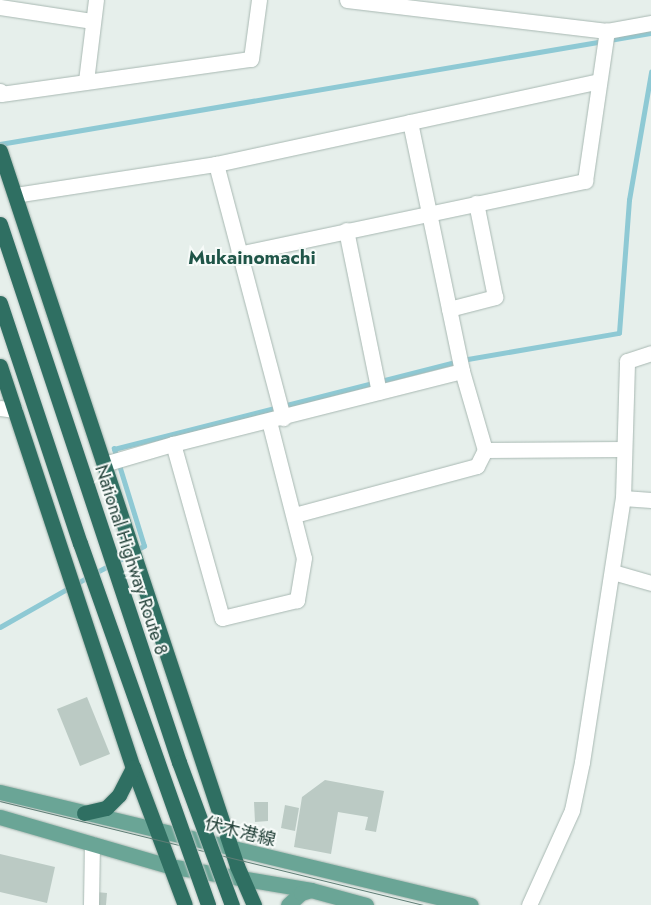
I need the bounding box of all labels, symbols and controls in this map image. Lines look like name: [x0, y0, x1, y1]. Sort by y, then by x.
district label: Mukainomachi: [188, 247, 316, 269]
street label: National Highway Route 8: [90, 462, 172, 658]
street label: 伏木港線: [202, 813, 278, 851]

